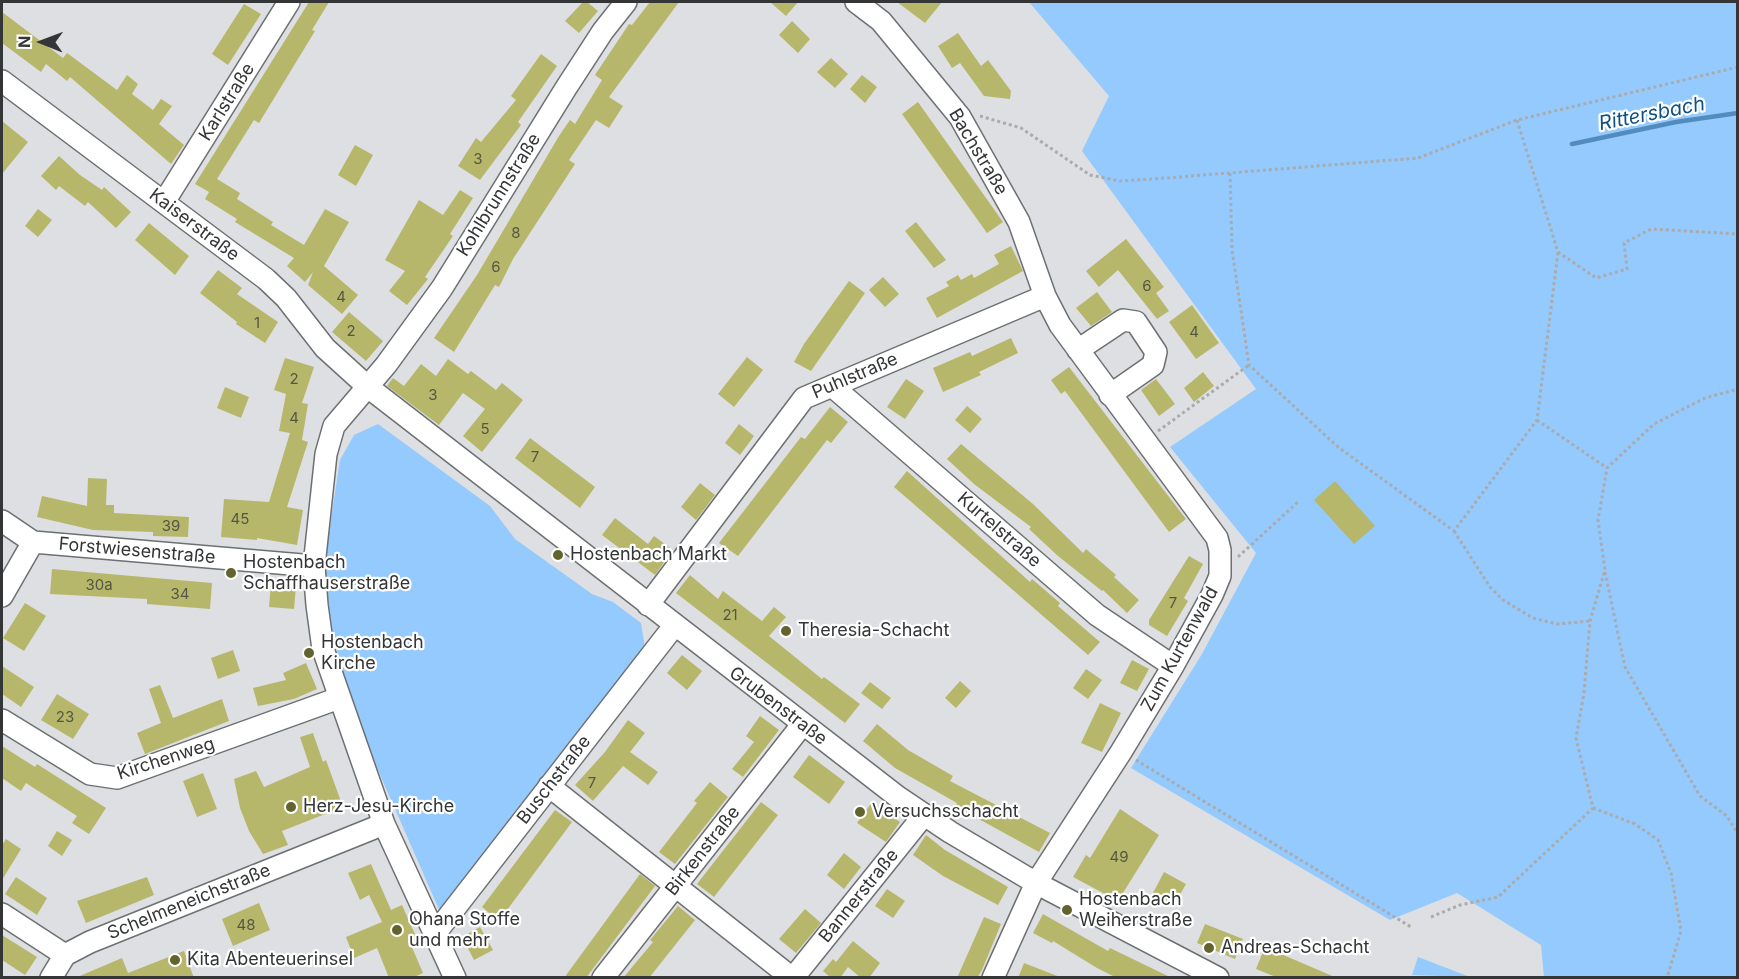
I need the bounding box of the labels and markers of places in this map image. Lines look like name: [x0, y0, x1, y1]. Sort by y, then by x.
place label: Hostenbach Markt: [570, 544, 727, 566]
marker: Hostenbach Markt: [551, 548, 565, 562]
place label: Hostenbach Schaffhauserstraße: [243, 552, 410, 594]
marker: Hostenbach Schaffhauserstraße: [224, 566, 238, 580]
place label: Theresia-Schacht: [798, 620, 949, 642]
marker: Theresia-Schacht: [779, 624, 793, 638]
place label: Hostenbach Kirche: [321, 632, 424, 674]
marker: Hostenbach Kirche: [302, 646, 316, 660]
place label: Herz-Jesu-Kirche: [303, 796, 454, 818]
marker: Herz-Jesu-Kirche: [284, 800, 298, 814]
place label: Versuchsschacht: [872, 801, 1019, 823]
marker: Versuchsschacht: [853, 805, 867, 819]
place label: Hostenbach Weiherstraße: [1079, 889, 1192, 932]
marker: Hostenbach Weiherstraße: [1060, 903, 1074, 917]
place label: Ohana Stoffe und mehr: [409, 909, 520, 952]
marker: Ohana Stoffe und mehr: [390, 923, 404, 937]
place label: Andreas-Schacht: [1221, 937, 1370, 959]
marker: Andreas-Schacht: [1202, 941, 1216, 955]
place label: Kita Abenteuerinsel: [187, 949, 353, 971]
marker: Kita Abenteuerinsel: [168, 953, 182, 967]

